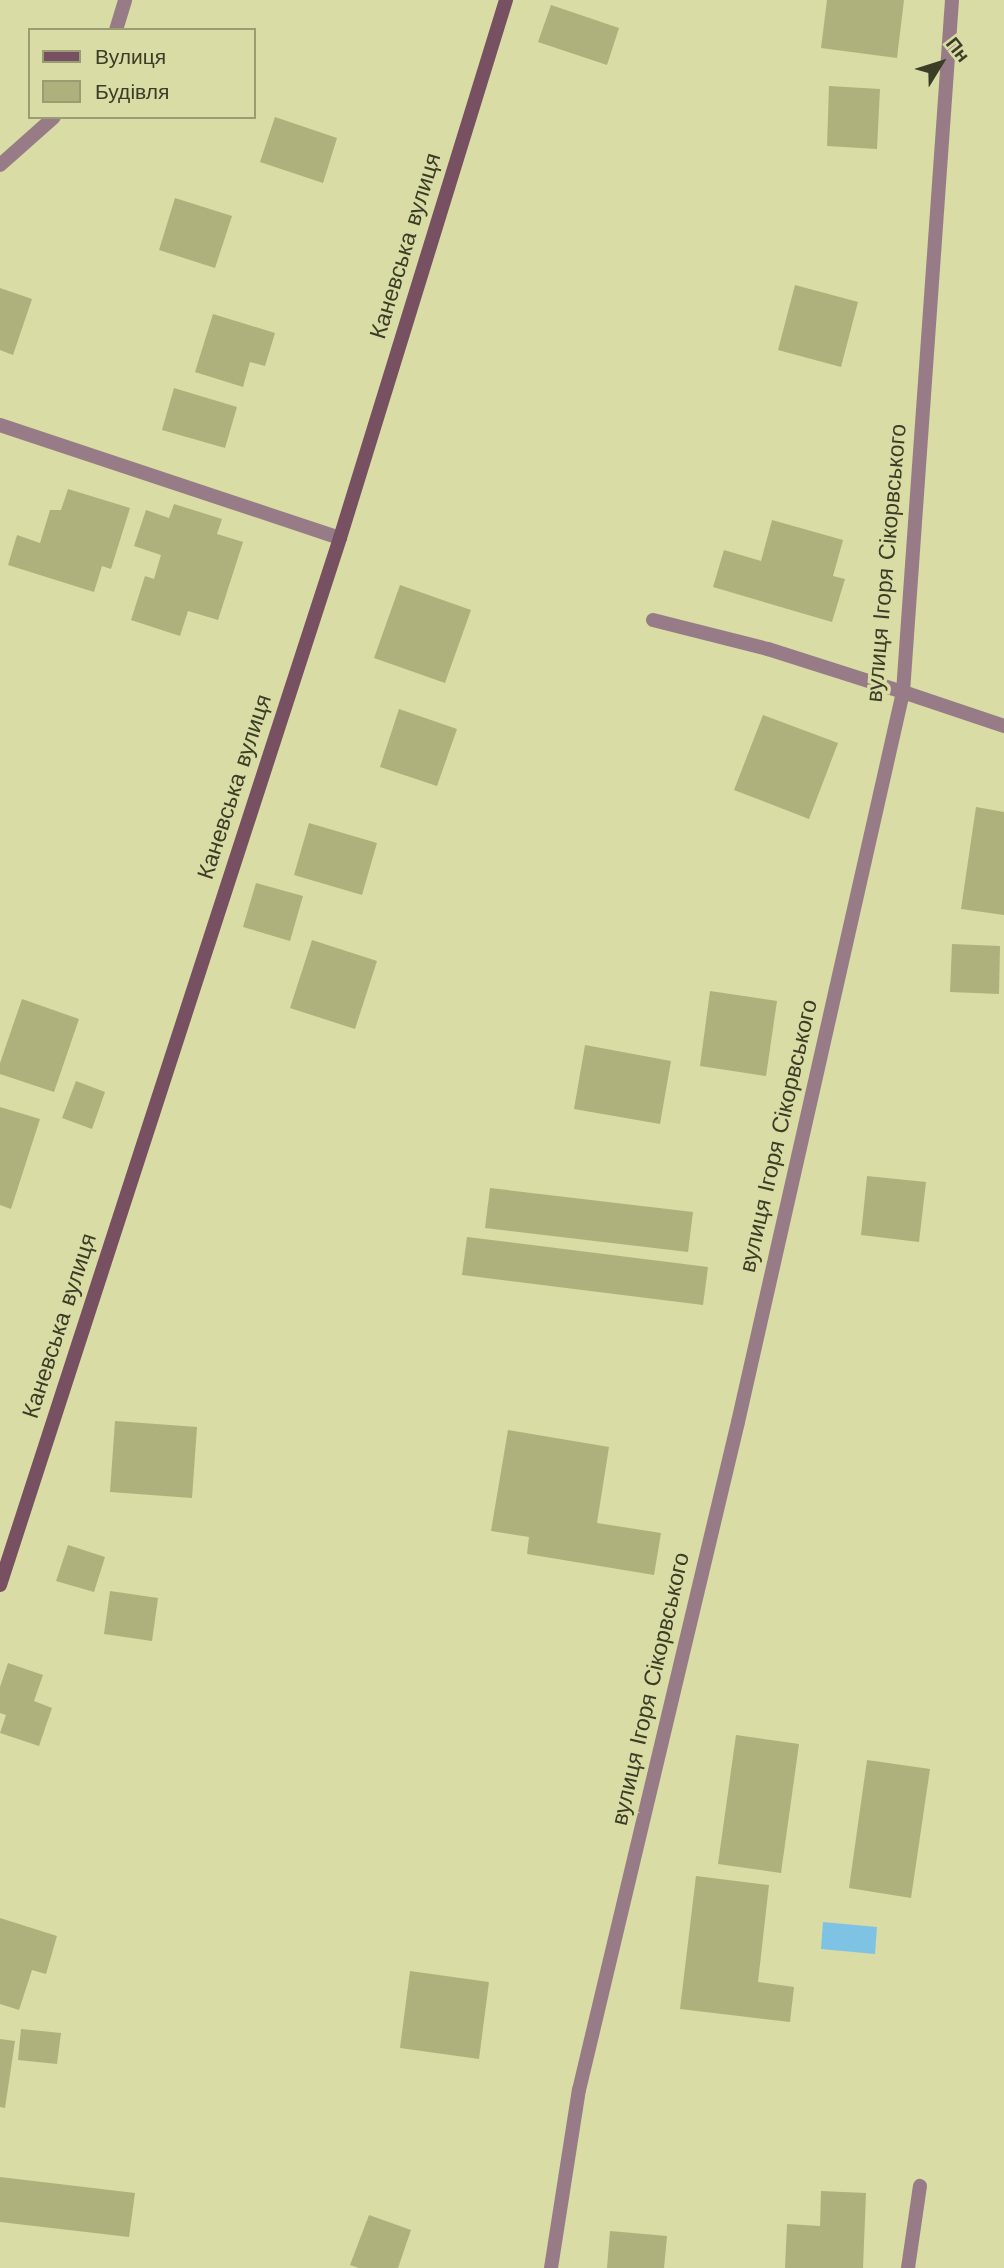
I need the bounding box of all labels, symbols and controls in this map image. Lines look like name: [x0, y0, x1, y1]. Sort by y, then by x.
legend: [28, 28, 256, 119]
north arrow: [906, 28, 976, 98]
text: Пн: [941, 33, 975, 67]
text: Вулиця: [95, 44, 166, 69]
text: Будівля: [95, 79, 169, 104]
street label: Каневська вулиця: [365, 150, 447, 342]
street label: вулиця Ігоря Сікорвського: [861, 423, 913, 703]
street label: Каневська вулиця: [192, 691, 278, 883]
street label: вулиця Ігоря Сікорвського: [734, 997, 824, 1275]
street label: Каневська вулиця: [17, 1230, 103, 1422]
street label: вулиця Ігоря Сікорвського: [606, 1550, 696, 1828]

